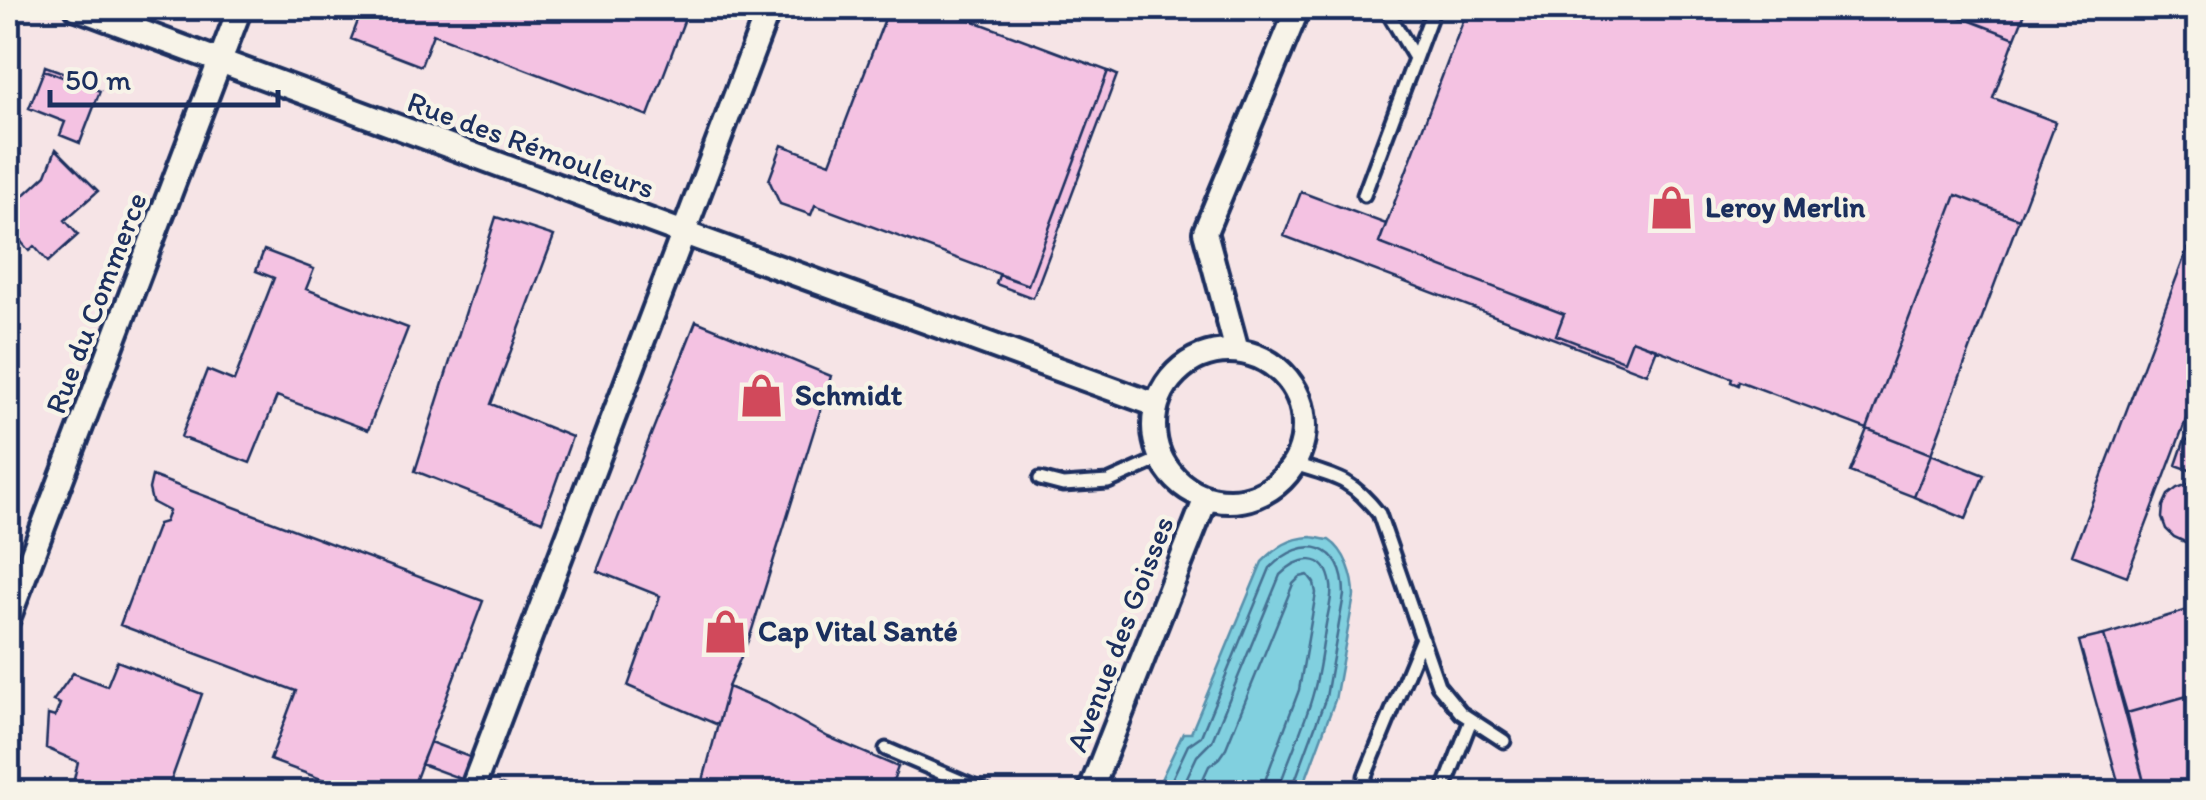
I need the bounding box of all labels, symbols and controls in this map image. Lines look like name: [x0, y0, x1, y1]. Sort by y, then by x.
scale bar: [50, 45, 278, 107]
text: 50 m: [65, 61, 131, 98]
street label: Rue des Rémouleurs: [402, 83, 660, 206]
shop icon: Leroy Merlin: [1648, 183, 1696, 231]
street label: Rue du Commerce: [36, 187, 155, 419]
place label: Leroy Merlin: [1705, 188, 1866, 225]
shop icon: Schmidt: [738, 371, 786, 419]
place label: Schmidt: [795, 376, 903, 413]
street label: Avenue des Goisses: [1058, 511, 1181, 757]
shop icon: Cap Vital Santé: [701, 607, 749, 655]
place label: Cap Vital Santé: [758, 612, 958, 649]

